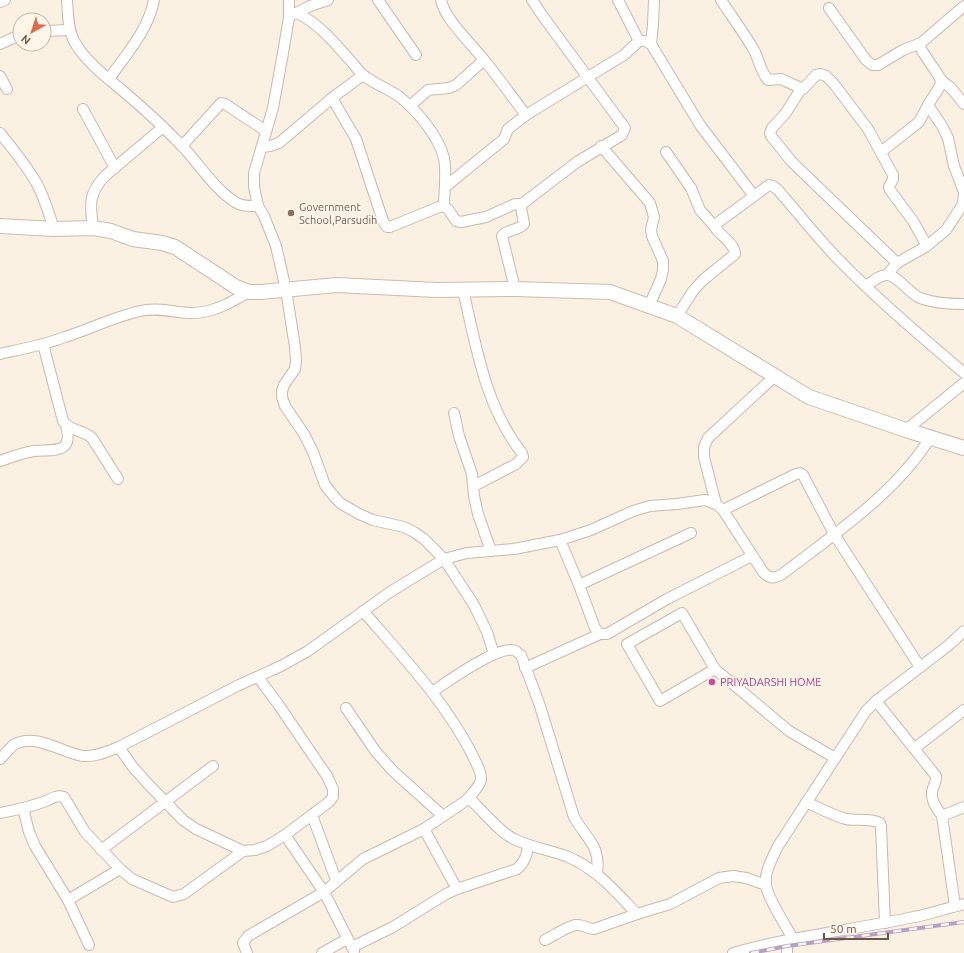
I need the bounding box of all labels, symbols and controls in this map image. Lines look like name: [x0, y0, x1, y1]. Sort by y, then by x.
north arrow: [12, 12, 52, 52]
text: N: [19, 33, 33, 47]
place label: Government School,Parsudih: [299, 201, 377, 226]
marker: Government School,Parsudih: [286, 208, 296, 218]
place label: PRIYADARSHI HOME: [720, 676, 821, 688]
marker: PRIYADARSHI HOME: [707, 677, 717, 687]
scale bar: [824, 915, 888, 941]
text: 50 m: [830, 922, 857, 935]

